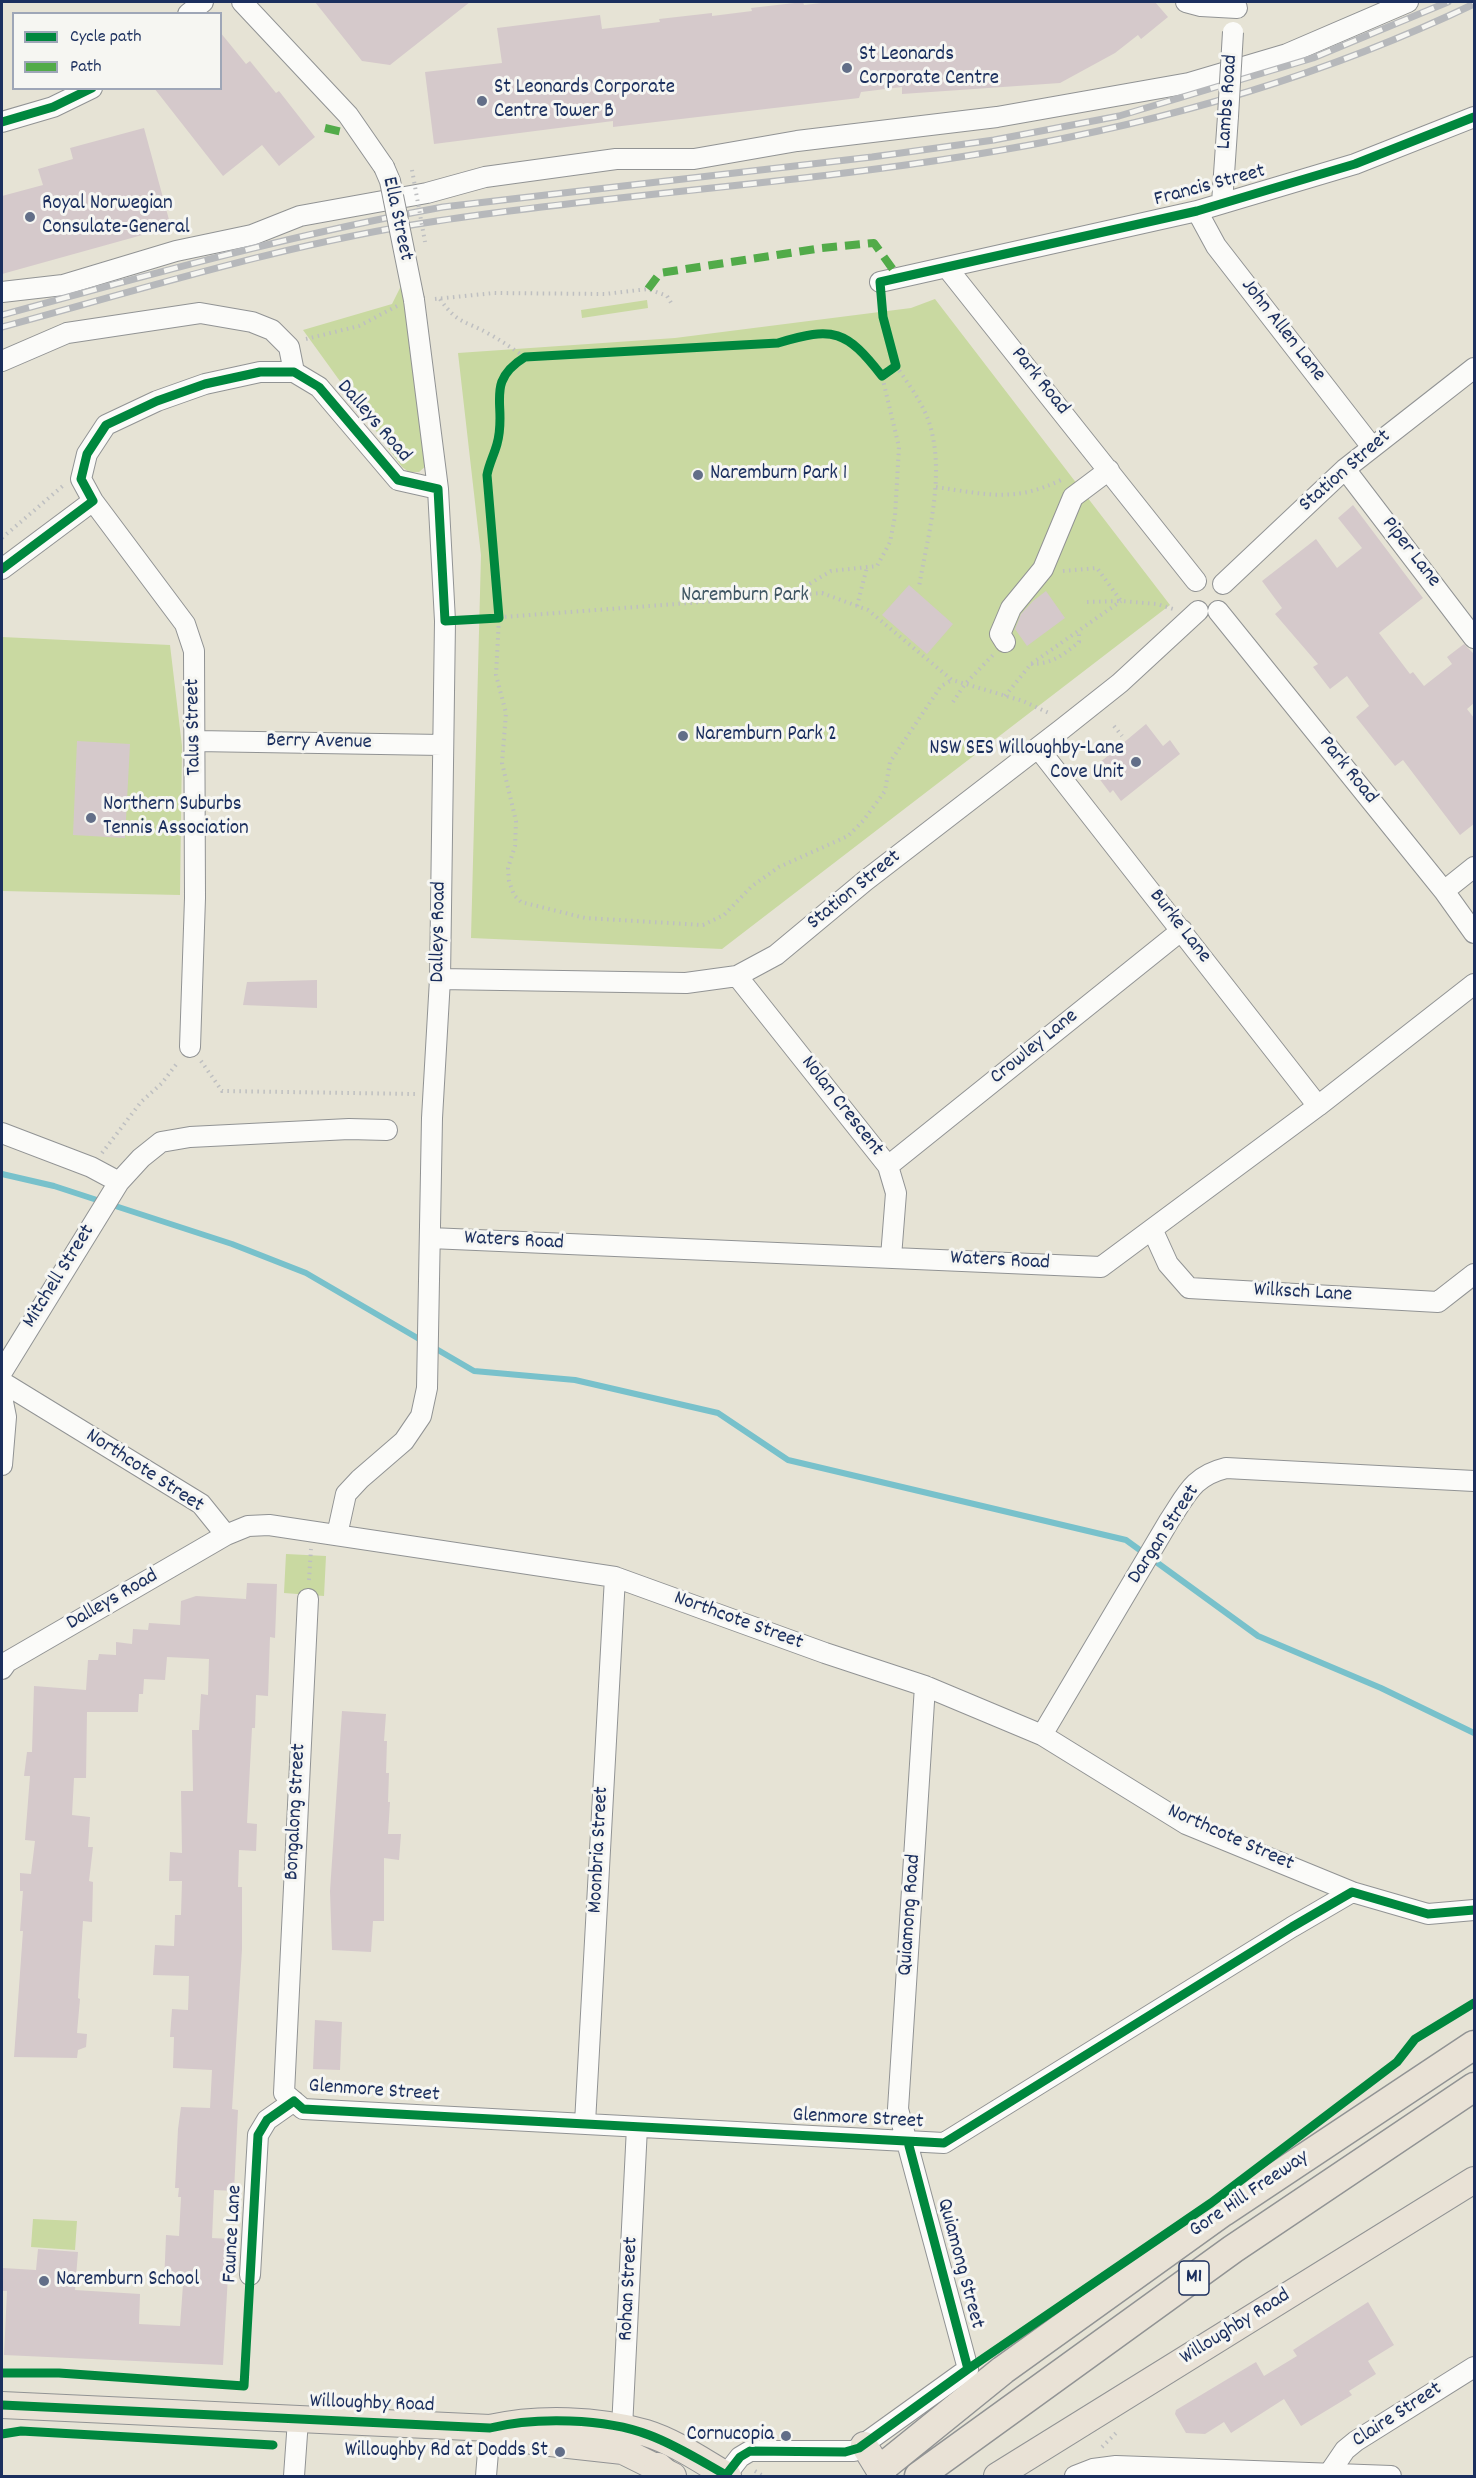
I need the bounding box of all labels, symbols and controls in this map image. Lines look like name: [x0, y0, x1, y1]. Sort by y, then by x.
legend: [12, 12, 222, 90]
text: Cycle path: [70, 25, 141, 50]
place label: St Leonards Corporate Centre: [859, 43, 999, 93]
street label: Lambs Road: [1213, 54, 1245, 150]
text: Path: [70, 55, 102, 80]
marker: St Leonards Corporate Centre: [840, 61, 854, 75]
place label: St Leonards Corporate Centre Tower B: [494, 76, 675, 126]
marker: St Leonards Corporate Centre Tower B: [475, 94, 489, 108]
street label: Francis Street: [1152, 160, 1268, 214]
street label: Ella Street: [375, 175, 417, 263]
place label: Royal Norwegian Consulate-General: [42, 192, 190, 242]
marker: Royal Norwegian Consulate-General: [23, 210, 37, 224]
street label: John Allen Lane: [1234, 274, 1330, 388]
street label: Park Road: [1004, 343, 1074, 421]
street label: Dalleys Road: [330, 375, 416, 469]
street label: Station Street: [1295, 425, 1397, 519]
place label: Naremburn Park 1: [710, 462, 847, 488]
marker: Naremburn Park 1: [691, 468, 705, 482]
street label: Piper Lane: [1375, 513, 1445, 593]
park label: Naremburn Park: [681, 584, 809, 610]
street label: Talus Street: [182, 678, 208, 776]
place label: Naremburn Park 2: [695, 723, 837, 749]
street label: Berry Avenue: [266, 729, 372, 757]
marker: Naremburn Park 2: [676, 729, 690, 743]
street label: Park Road: [1312, 732, 1382, 810]
place label: NSW SES Willoughby-Lane Cove Unit: [929, 737, 1124, 787]
marker: NSW SES Willoughby-Lane Cove Unit: [1129, 755, 1143, 769]
place label: Northern Suburbs Tennis Association: [103, 793, 249, 843]
marker: Northern Suburbs Tennis Association: [84, 811, 98, 825]
street label: Station Street: [803, 846, 907, 936]
street label: Dalleys Road: [427, 881, 453, 983]
street label: Burke Lane: [1142, 885, 1216, 969]
street label: Crowley Lane: [986, 1005, 1084, 1091]
street label: Nolan Crescent: [794, 1052, 888, 1162]
street label: Mitchell Street: [18, 1221, 102, 1333]
street label: Waters Road: [464, 1227, 564, 1257]
street label: Waters Road: [950, 1247, 1050, 1277]
street label: Wilksch Lane: [1253, 1279, 1353, 1309]
street label: Northcote Street: [80, 1425, 208, 1519]
street label: Dargan Street: [1124, 1481, 1206, 1589]
street label: Dalleys Road: [63, 1565, 163, 1637]
street label: Northcote Street: [670, 1587, 806, 1657]
street label: Bongalong Street: [281, 1743, 313, 1881]
street label: Moonbria Street: [584, 1786, 616, 1914]
street label: Northcote Street: [1163, 1800, 1297, 1878]
street label: Quiamong Road: [894, 1853, 928, 1977]
street label: Glenmore Street: [308, 2075, 440, 2109]
street label: Glenmore Street: [792, 2104, 924, 2136]
street label: Gore Hill Freeway: [1185, 2146, 1315, 2244]
street label: Faunce Lane: [219, 2184, 249, 2284]
street label: Quiamong Street: [930, 2196, 988, 2332]
street label: Rohan Street: [615, 2236, 645, 2342]
road number: M1: [1179, 2261, 1209, 2295]
place label: Naremburn School: [56, 2268, 199, 2294]
marker: Naremburn School: [37, 2274, 51, 2288]
street label: Willoughby Road: [1176, 2284, 1296, 2372]
street label: Claire Street: [1348, 2378, 1448, 2454]
street label: Willoughby Road: [309, 2390, 435, 2420]
place label: Cornucopia: [687, 2423, 774, 2449]
marker: Cornucopia: [779, 2429, 793, 2443]
place label: Willoughby Rd at Dodds St: [345, 2439, 548, 2465]
marker: Willoughby Rd at Dodds St: [553, 2445, 567, 2459]

